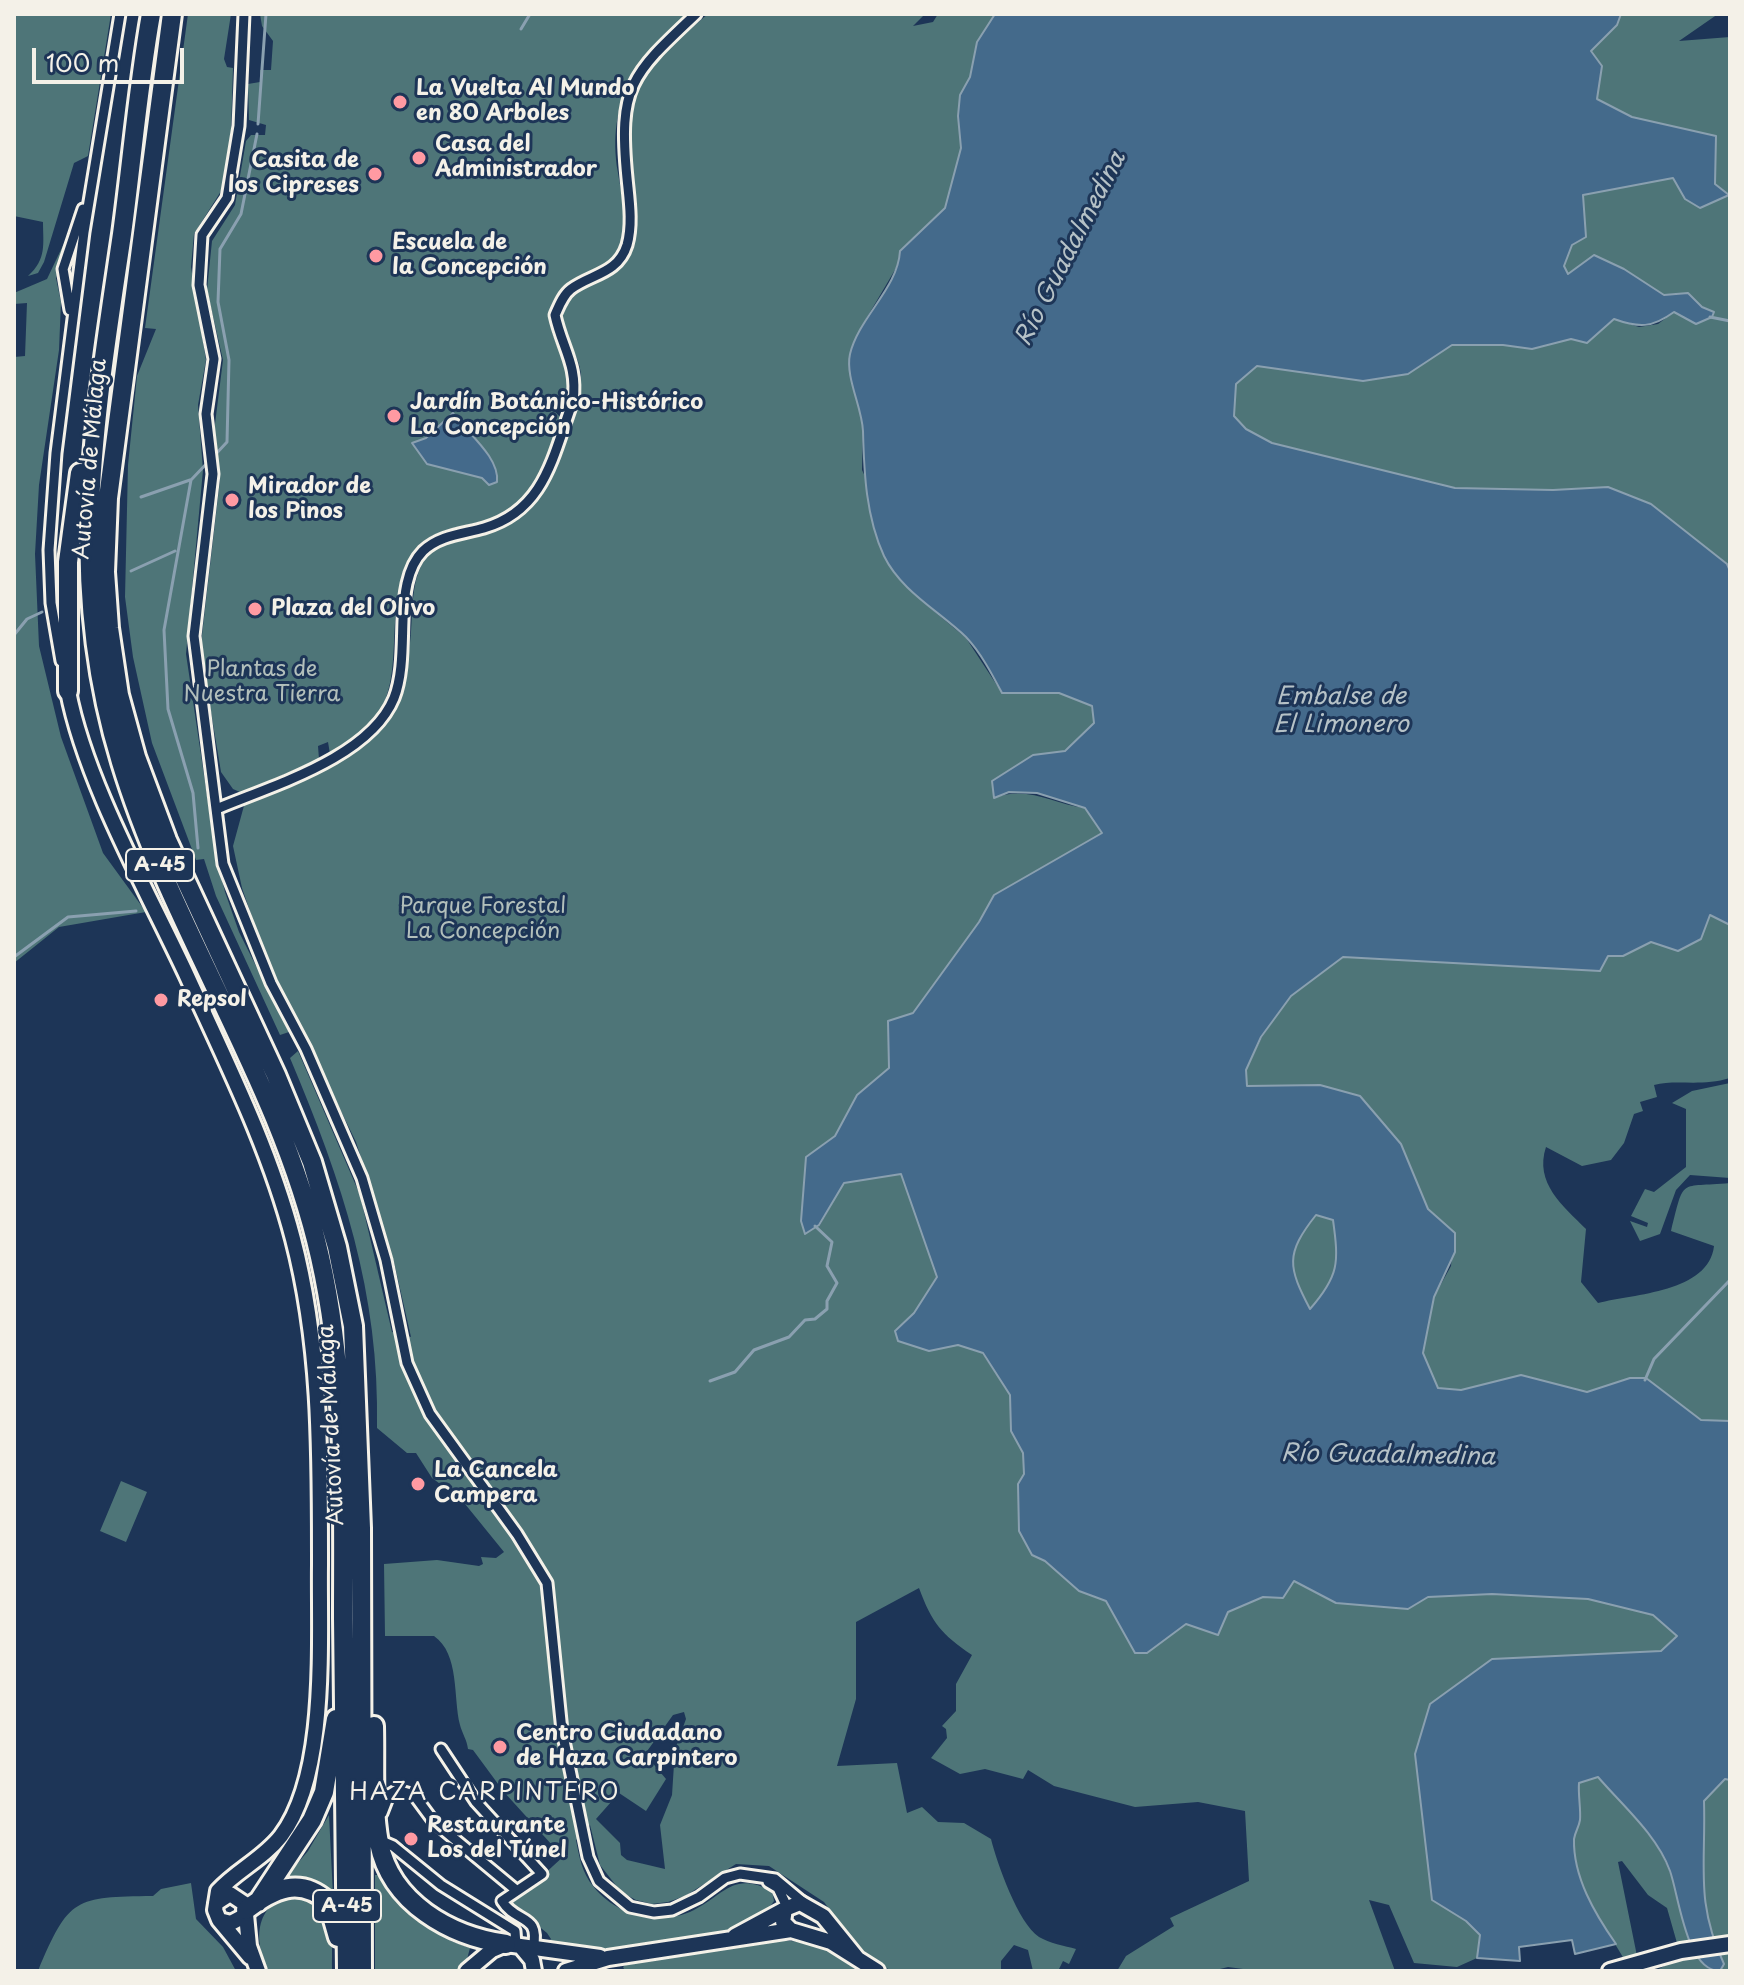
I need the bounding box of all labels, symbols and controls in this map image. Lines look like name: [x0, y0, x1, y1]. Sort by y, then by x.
scale bar: [36, 32, 188, 82]
text: 100 m: [46, 44, 119, 80]
place label: La Vuelta Al Mundo en 80 Arboles: [416, 76, 634, 128]
marker: La Vuelta Al Mundo en 80 Arboles: [391, 93, 409, 111]
place label: Casa del Administrador: [435, 132, 597, 184]
water label: Río Guadalmedina: [1010, 147, 1132, 351]
place label: Casita de los Cipreses: [228, 148, 359, 200]
marker: Casa del Administrador: [410, 149, 428, 167]
marker: Casita de los Cipreses: [366, 165, 384, 183]
place label: Escuela de la Concepción: [392, 230, 547, 282]
marker: Escuela de la Concepción: [367, 247, 385, 265]
street label: Autovía de Málaga: [69, 358, 113, 560]
place label: Jardín Botánico-Histórico La Concepción: [410, 390, 703, 442]
marker: Jardín Botánico-Histórico La Concepción: [385, 407, 403, 425]
place label: Mirador de los Pinos: [248, 474, 371, 526]
marker: Mirador de los Pinos: [223, 491, 241, 509]
place label: Plaza del Olivo: [271, 596, 435, 622]
marker: Plaza del Olivo: [246, 600, 264, 618]
park label: Plantas de Nuestra Tierra: [184, 657, 340, 708]
water label: Embalse de El Limonero: [1273, 683, 1409, 739]
road number: A-45: [126, 849, 194, 881]
park label: Parque Forestal La Concepción: [400, 894, 566, 946]
place label: Repsol: [177, 987, 247, 1013]
marker: Repsol: [152, 991, 170, 1009]
street label: Autovía de Málaga: [314, 1324, 350, 1526]
water label: Río Guadalmedina: [1281, 1440, 1495, 1472]
place label: La Cancela Campera: [434, 1458, 558, 1510]
marker: La Cancela Campera: [409, 1475, 427, 1493]
place label: Centro Ciudadano de Haza Carpintero: [516, 1721, 738, 1772]
marker: Centro Ciudadano de Haza Carpintero: [491, 1738, 509, 1756]
district label: HAZA CARPINTERO: [350, 1779, 620, 1807]
place label: Restaurante Los del Túnel: [427, 1813, 567, 1864]
marker: Restaurante Los del Túnel: [402, 1830, 420, 1848]
road number: A-45: [313, 1890, 381, 1922]

